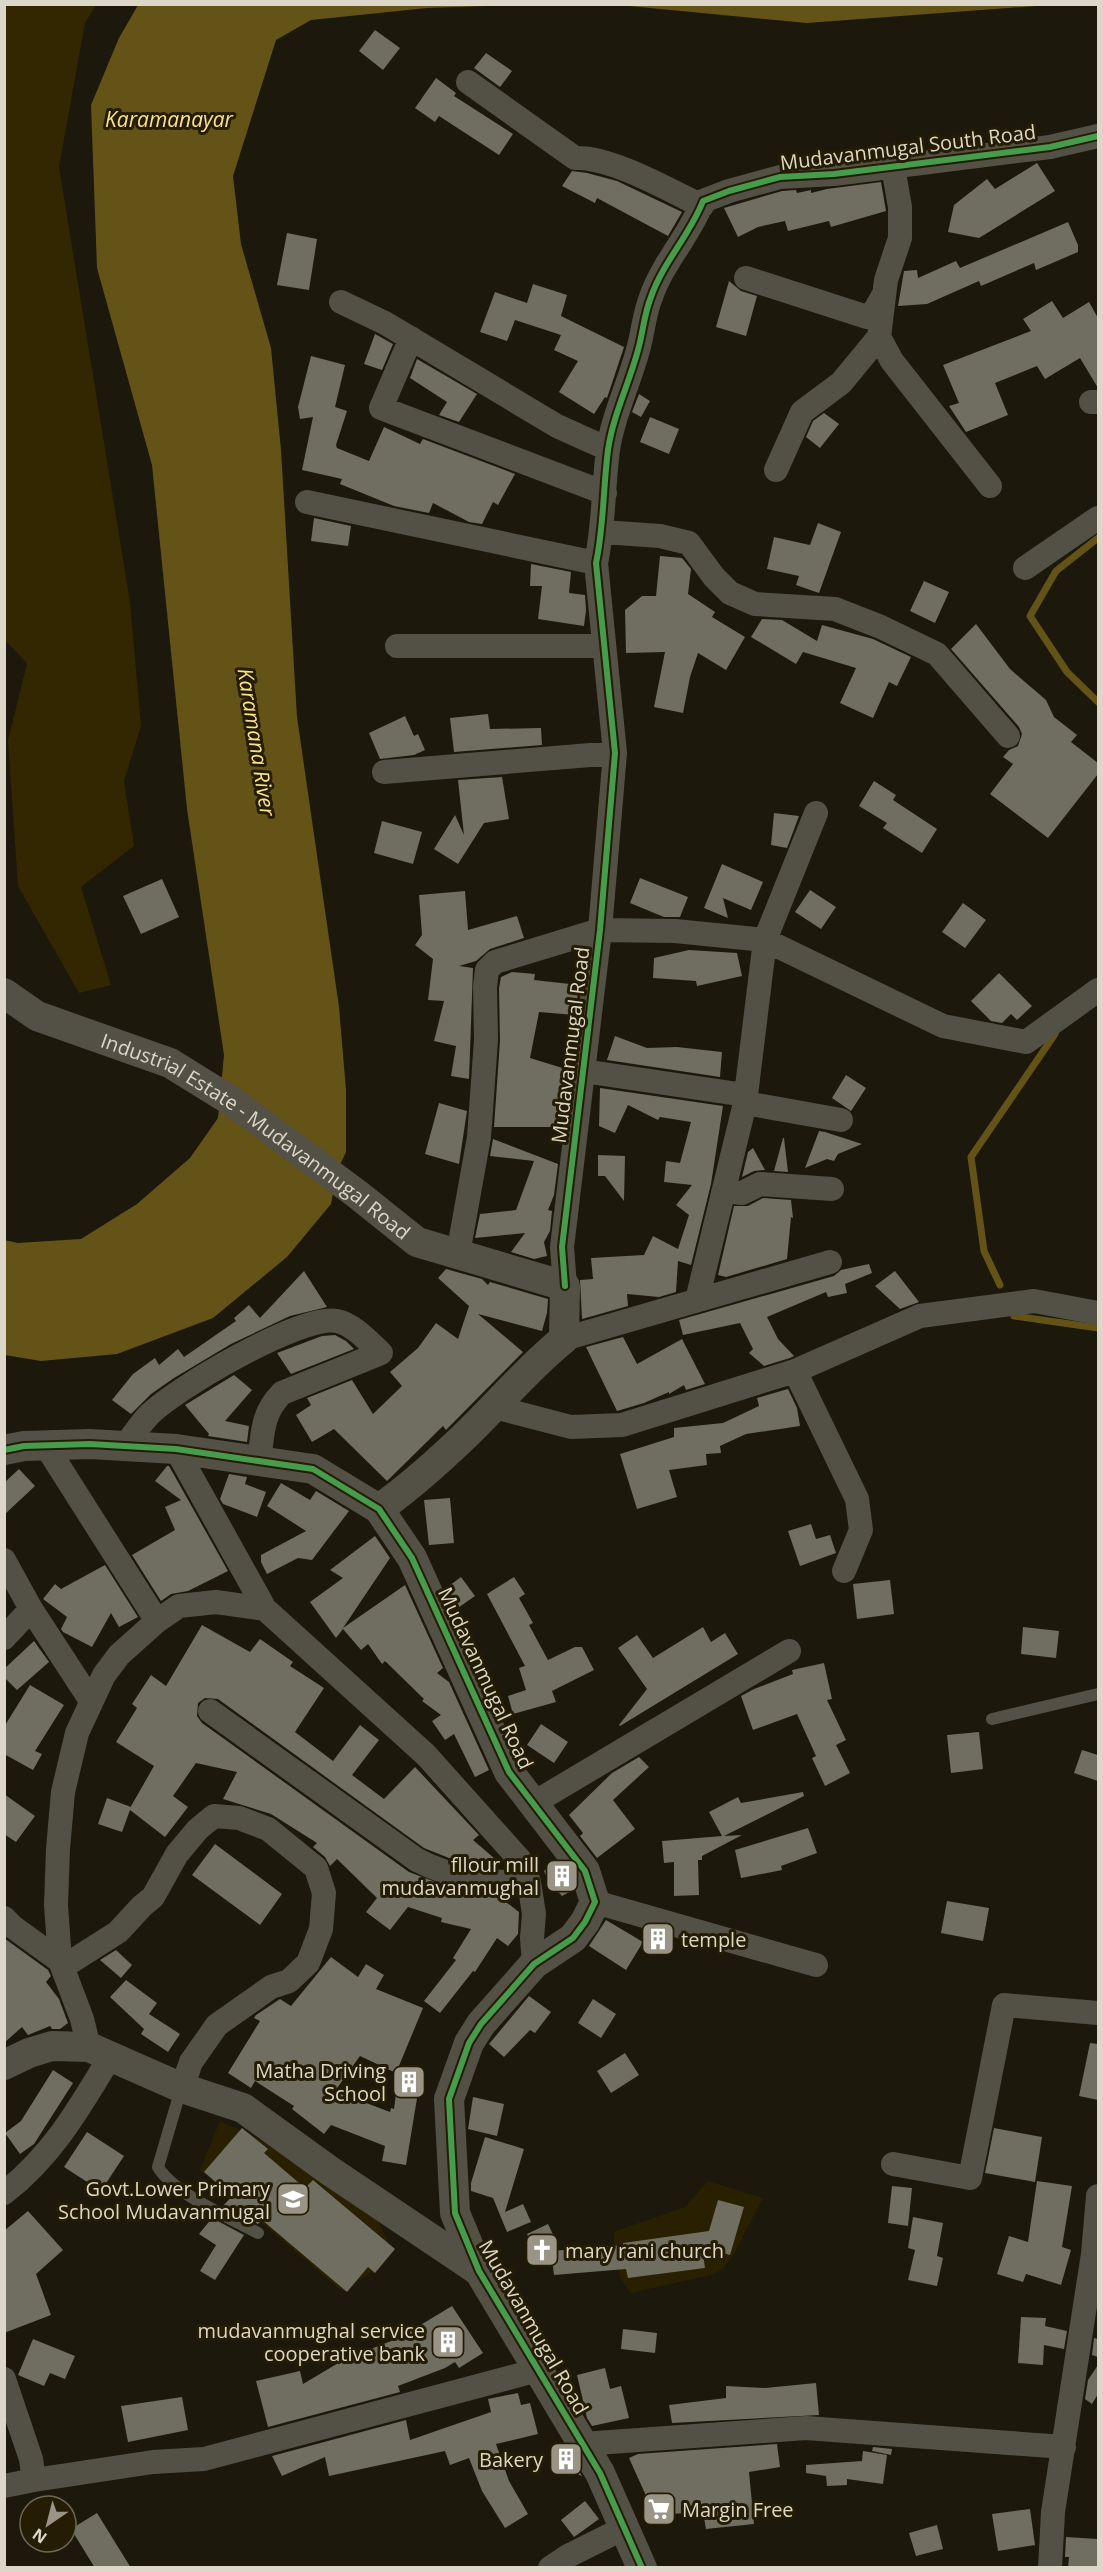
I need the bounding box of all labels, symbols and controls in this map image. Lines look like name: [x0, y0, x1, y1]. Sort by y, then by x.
water label: Karamanayar: [105, 105, 234, 133]
street label: Mudavanmugal South Road: [779, 118, 1037, 176]
water label: Karamana River: [232, 666, 283, 819]
street label: Mudavanmugal Road: [545, 945, 595, 1145]
street label: Industrial Estate - Mudavanmugal Road: [98, 1026, 416, 1245]
street label: Mudavanmugal Road: [432, 1583, 540, 1773]
place label: fllour mill mudavanmughal: [381, 1851, 539, 1901]
building icon: fllour mill mudavanmughal: [544, 1858, 580, 1894]
building icon: temple: [640, 1921, 676, 1957]
place label: temple: [681, 1926, 746, 1953]
place label: Matha Driving School: [255, 2057, 386, 2107]
building icon: Matha Driving School: [391, 2064, 427, 2100]
place label: Govt.Lower Primary School Mudavanmugal: [58, 2175, 271, 2225]
school or university icon: Govt.Lower Primary School Mudavanmugal: [275, 2181, 311, 2217]
church icon: mary rani church: [524, 2232, 560, 2268]
street label: Mudavanmugal Road: [473, 2235, 595, 2419]
place label: mary rani church: [565, 2237, 724, 2264]
place label: mudavanmughal service cooperative bank: [197, 2317, 425, 2367]
building icon: mudavanmughal service cooperative bank: [430, 2324, 466, 2360]
building icon: Bakery: [548, 2441, 584, 2477]
place label: Bakery: [479, 2446, 544, 2473]
supermarket icon: Margin Free: [641, 2491, 677, 2527]
north arrow: [18, 2494, 78, 2554]
place label: Margin Free: [682, 2496, 794, 2523]
text: N: [28, 2524, 51, 2549]

